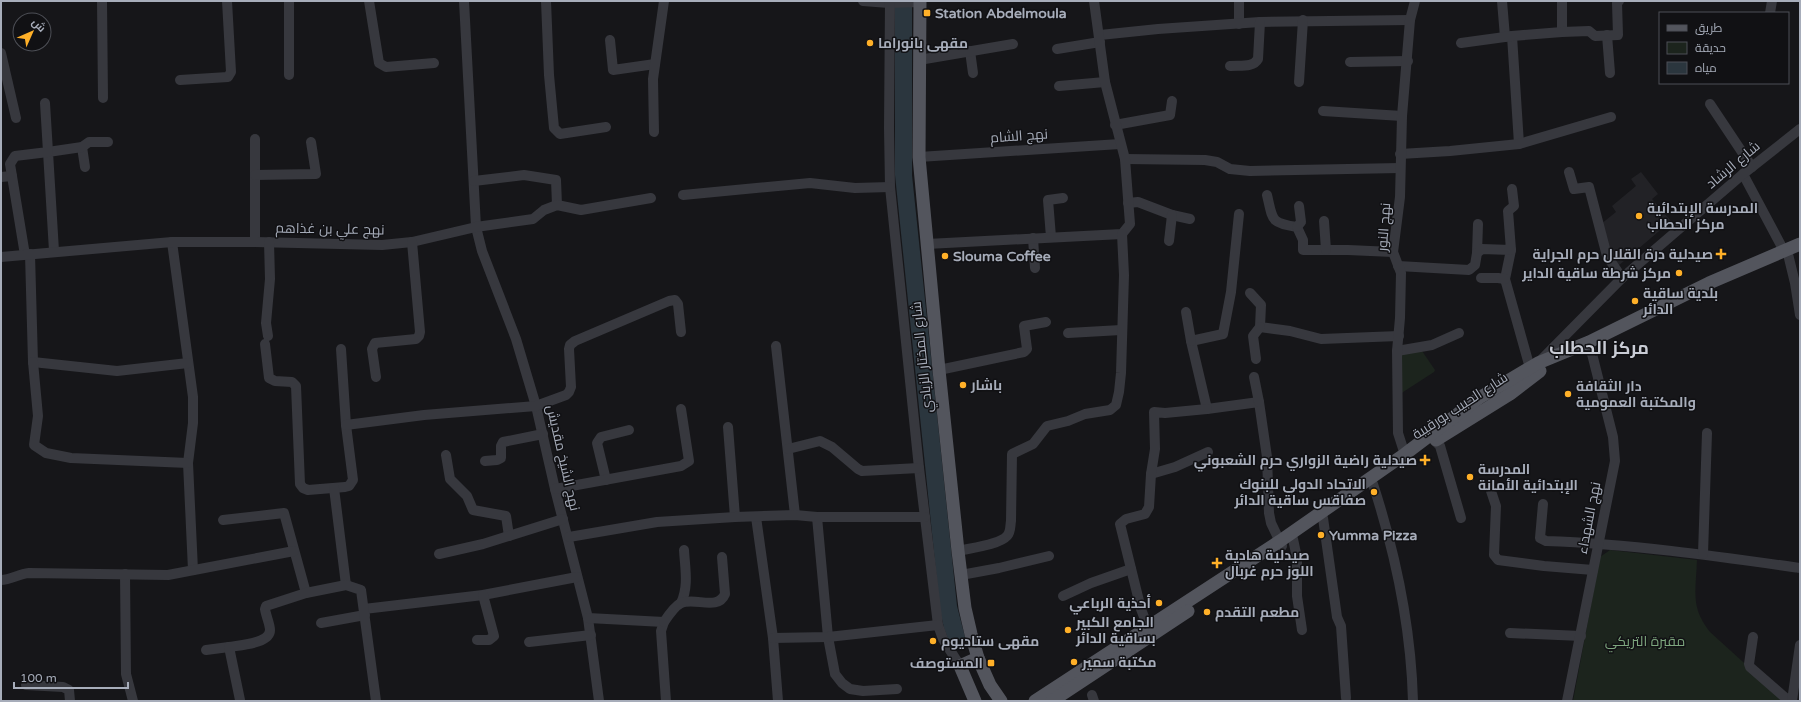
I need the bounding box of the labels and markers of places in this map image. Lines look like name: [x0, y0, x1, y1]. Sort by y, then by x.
place label: Station Abdelmoula: [935, 5, 1067, 22]
marker: Station Abdelmoula: [922, 8, 932, 18]
place label: مقهى بانوراما: [878, 35, 968, 52]
marker: مقهى بانوراما: [865, 38, 875, 48]
place label: المدرسة الإبتدائية مركز الحطاب: [1647, 200, 1758, 233]
marker: المدرسة الإبتدائية مركز الحطاب: [1634, 211, 1644, 221]
place label: صيدلية درة القلال حرم الجراية: [1533, 246, 1713, 264]
place label: Slouma Coffee: [953, 248, 1051, 265]
marker: صيدلية درة القلال حرم الجراية: [1716, 249, 1726, 259]
marker: Slouma Coffee: [940, 251, 950, 261]
place label: مركز شرطة ساقية الداير: [1521, 265, 1671, 282]
marker: مركز شرطة ساقية الداير: [1674, 268, 1684, 278]
place label: بلدية ساقية الدائر: [1642, 285, 1718, 318]
marker: بلدية ساقية الدائر: [1630, 296, 1640, 306]
place label: باشار: [970, 377, 1002, 394]
place label: دار الثقافة والمكتبة العمومية: [1576, 378, 1696, 411]
marker: باشار: [958, 380, 968, 390]
marker: دار الثقافة والمكتبة العمومية: [1563, 389, 1573, 399]
place label: صيدلية راضية الزواري حرم الشعبوني: [1194, 452, 1417, 472]
marker: صيدلية راضية الزواري حرم الشعبوني: [1420, 455, 1430, 465]
place label: المدرسة الإبتدائية الأمانة: [1478, 461, 1578, 495]
marker: المدرسة الإبتدائية الأمانة: [1465, 472, 1475, 482]
place label: الاتحاد الدولي للبنوك صفاقس ساقية الدائر: [1233, 476, 1366, 509]
marker: الاتحاد الدولي للبنوك صفاقس ساقية الدائر: [1369, 487, 1379, 497]
place label: Yumma Pizza: [1329, 527, 1417, 544]
marker: Yumma Pizza: [1316, 530, 1326, 540]
place label: صيدلية هادية اللوز حرم غربال: [1225, 547, 1314, 581]
marker: صيدلية هادية اللوز حرم غربال: [1212, 558, 1222, 568]
place label: أحذية الرباعي: [1069, 594, 1151, 615]
marker: أحذية الرباعي: [1154, 598, 1164, 608]
place label: مطعم التقدم: [1215, 604, 1299, 622]
marker: مطعم التقدم: [1202, 607, 1212, 617]
place label: الجامع الكبير بساقية الدائر: [1075, 614, 1156, 647]
marker: الجامع الكبير بساقية الدائر: [1063, 625, 1073, 635]
place label: مقهى ستاديوم: [941, 633, 1039, 651]
marker: مقهى ستاديوم: [928, 636, 938, 646]
place label: مكتبة سمير: [1081, 654, 1157, 671]
place label: المستوصف: [910, 655, 983, 672]
marker: مكتبة سمير: [1069, 657, 1079, 667]
marker: المستوصف: [986, 658, 996, 668]

